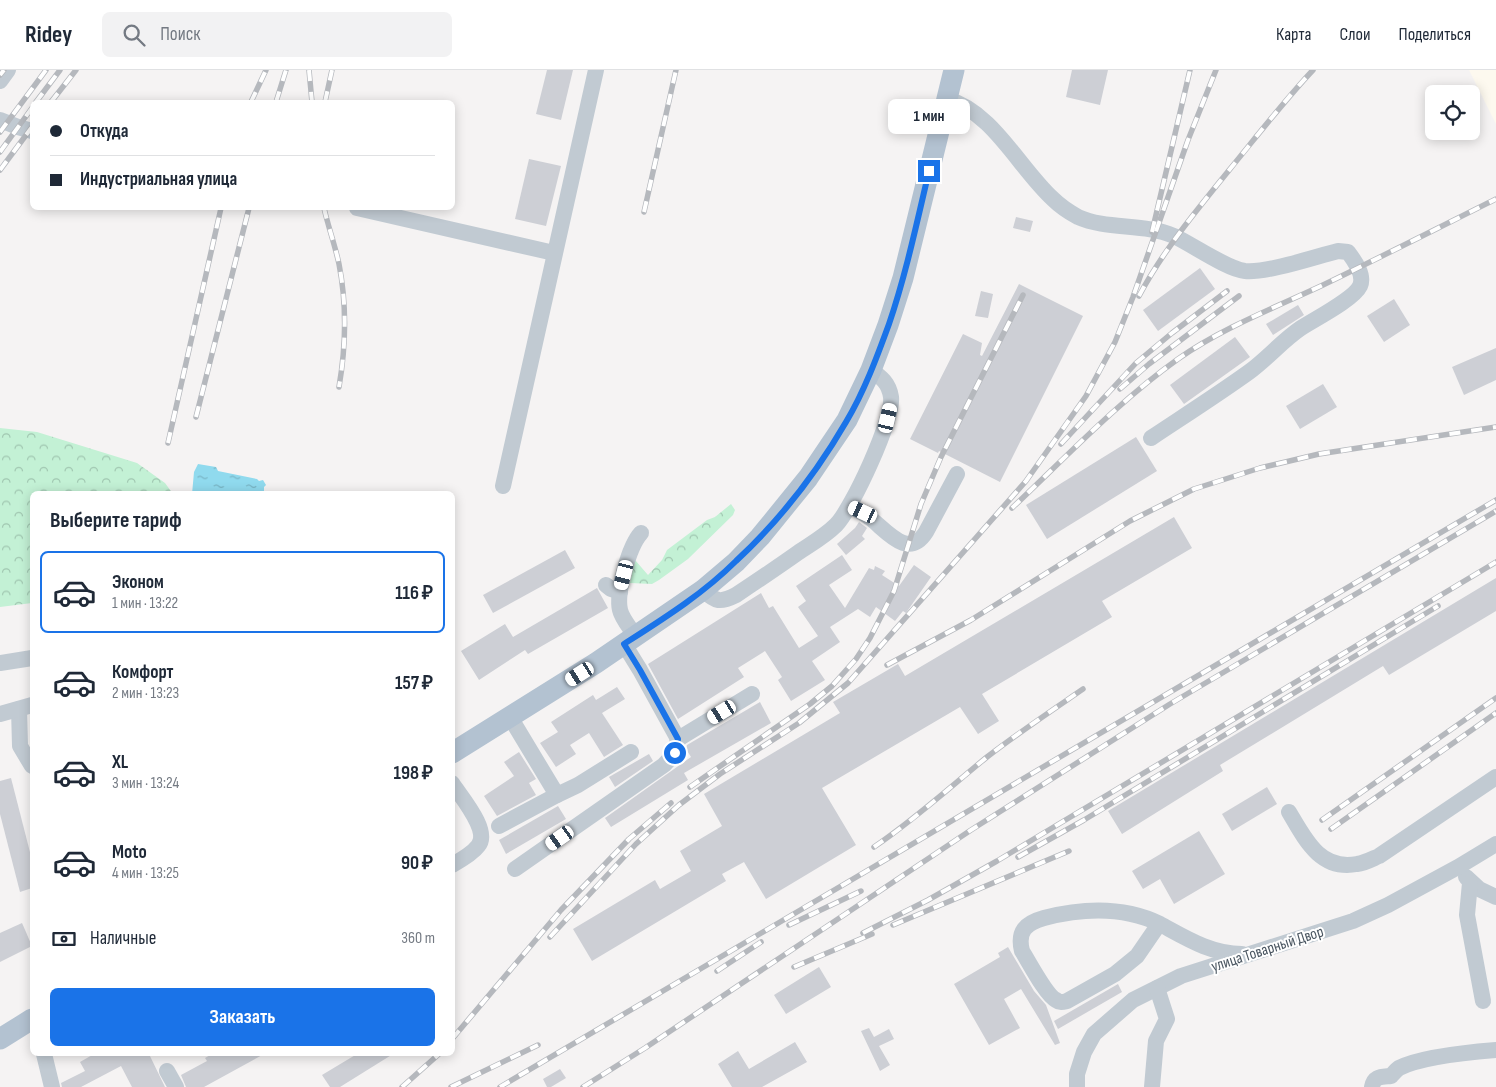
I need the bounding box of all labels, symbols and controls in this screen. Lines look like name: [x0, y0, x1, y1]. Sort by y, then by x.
search box: [102, 12, 452, 57]
text: Ridey: [25, 20, 72, 49]
icon: search: [120, 21, 148, 49]
text: Поиск: [160, 23, 200, 46]
text: Карта: [1276, 24, 1312, 45]
text: Слои: [1340, 24, 1371, 45]
text: Поделиться: [1399, 24, 1471, 45]
map controls: [1425, 85, 1480, 140]
button: locate: [1425, 85, 1480, 140]
callout: 1 мин: [888, 98, 970, 134]
text: 1 мин: [913, 107, 945, 126]
text: Откуда: [80, 120, 129, 143]
route end: [918, 160, 940, 182]
text: Индустриальная улица: [80, 168, 237, 191]
car: [877, 402, 898, 434]
car: [846, 499, 879, 525]
text: Выберите тариф: [50, 507, 182, 534]
car: [613, 559, 634, 591]
icon: car: [52, 570, 97, 615]
text: Эконом: [112, 571, 164, 594]
text: 116 ₽: [395, 582, 433, 605]
text: 1 мин · 13:22: [112, 594, 178, 613]
icon: car: [52, 660, 97, 705]
car: [563, 660, 596, 688]
text: Комфорт: [112, 661, 174, 684]
text: 157 ₽: [395, 672, 433, 695]
text: 2 мин · 13:23: [112, 684, 179, 703]
car: [705, 698, 738, 726]
route start: [664, 742, 686, 764]
icon: car: [52, 750, 97, 795]
text: XL: [112, 751, 128, 774]
text: 198 ₽: [394, 762, 433, 785]
text: 3 мин · 13:24: [112, 774, 179, 793]
car: [543, 823, 576, 853]
icon: car: [52, 840, 97, 885]
text: Moto: [112, 841, 147, 864]
text: 90 ₽: [401, 852, 433, 875]
text: 4 мин · 13:25: [112, 864, 179, 883]
street label: улица Товарный Двор: [1209, 922, 1326, 977]
icon: cash: [50, 925, 78, 953]
text: Наличные: [90, 927, 156, 950]
text: 360 m: [401, 929, 435, 948]
button: Заказать: [50, 988, 435, 1046]

